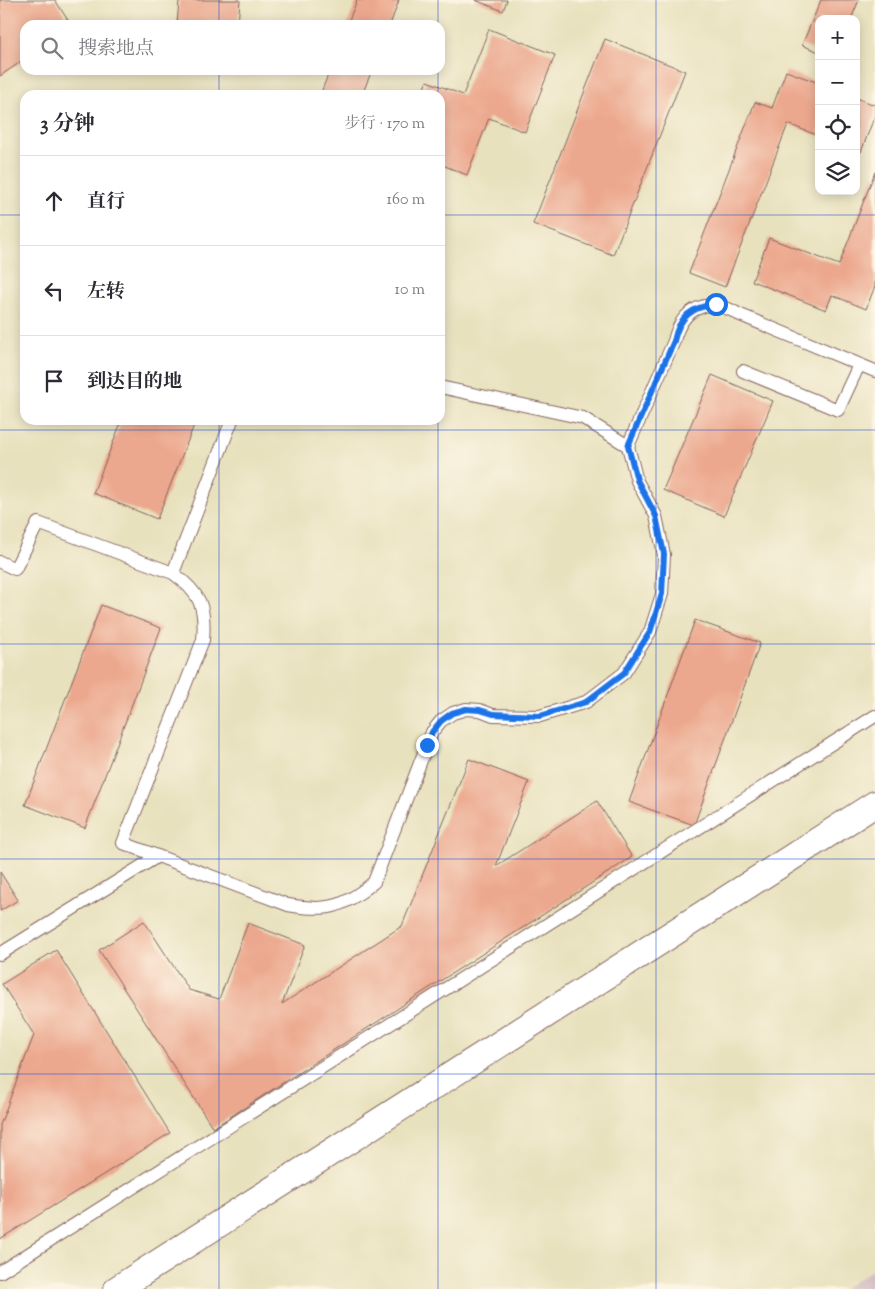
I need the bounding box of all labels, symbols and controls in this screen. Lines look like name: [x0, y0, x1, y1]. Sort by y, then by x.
map controls: [815, 15, 860, 195]
button: +: [815, 15, 860, 60]
search box: [20, 20, 445, 75]
icon: search: [38, 34, 66, 62]
text: 搜索地点: [78, 36, 154, 63]
button: −: [815, 60, 860, 105]
button: locate: [815, 105, 860, 150]
text: 3 分钟: [40, 110, 95, 140]
text: 步行 · 170 m: [344, 113, 425, 136]
button: layers: [815, 150, 860, 195]
icon: ahead: [40, 187, 68, 215]
text: 直行: [87, 189, 125, 216]
text: 160 m: [387, 189, 425, 212]
icon: left: [40, 277, 68, 305]
text: 左转: [87, 279, 125, 306]
text: 10 m: [395, 279, 425, 302]
route start: [705, 293, 728, 316]
icon: arrive: [40, 367, 68, 395]
text: 到达目的地: [87, 369, 182, 396]
route end: [416, 734, 439, 757]

